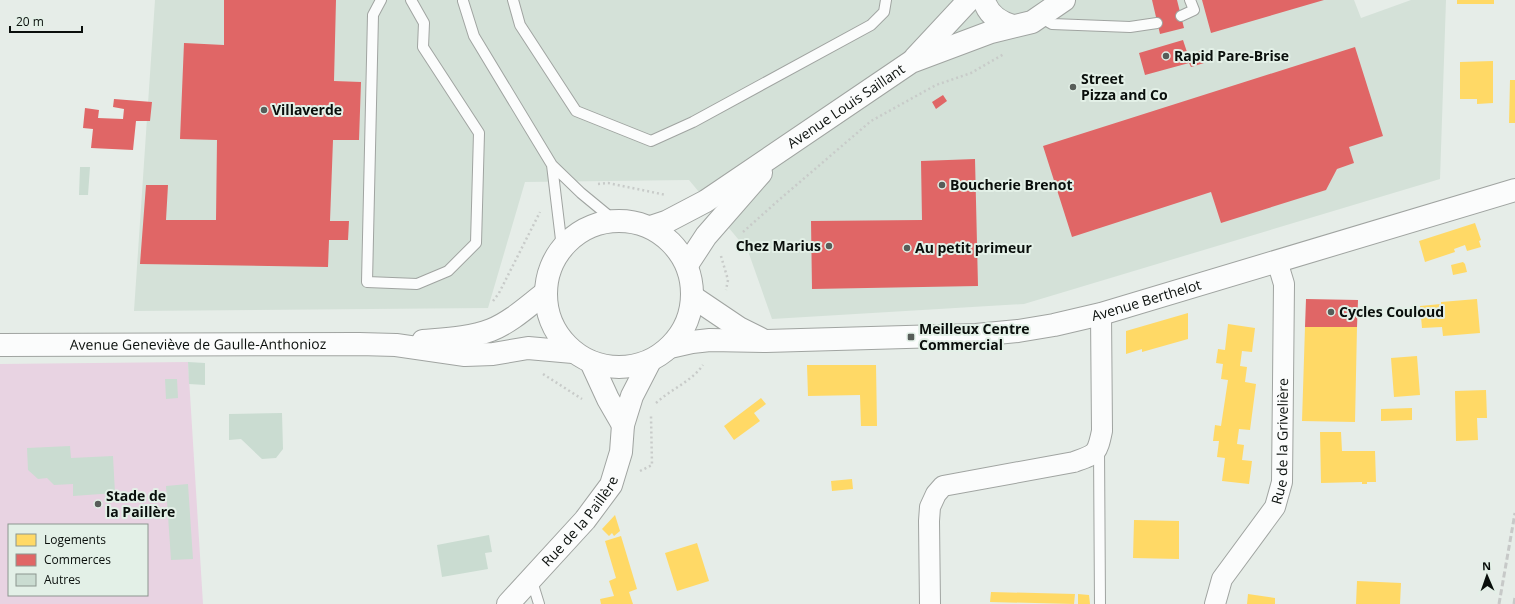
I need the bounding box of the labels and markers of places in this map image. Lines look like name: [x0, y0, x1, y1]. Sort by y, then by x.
place label: Rapid Pare-Brise: [1174, 46, 1289, 65]
marker: Rapid Pare-Brise: [1161, 51, 1171, 61]
place label: Street Pizza and Co: [1081, 69, 1168, 104]
marker: Street Pizza and Co: [1068, 82, 1078, 92]
place label: Villaverde: [272, 100, 342, 119]
marker: Villaverde: [259, 105, 269, 115]
place label: Boucherie Brenot: [950, 175, 1072, 194]
marker: Boucherie Brenot: [937, 180, 947, 190]
place label: Chez Marius: [736, 236, 821, 255]
place label: Au petit primeur: [915, 238, 1032, 257]
marker: Chez Marius: [824, 241, 834, 251]
marker: Au petit primeur: [902, 243, 912, 253]
place label: Cycles Couloud: [1339, 302, 1444, 321]
marker: Cycles Couloud: [1326, 307, 1336, 317]
place label: Meilleux Centre Commercial: [919, 319, 1030, 354]
marker: Meilleux Centre Commercial: [906, 332, 916, 342]
place label: Stade de la Paillère: [106, 486, 175, 521]
marker: Stade de la Paillère: [93, 499, 103, 509]

